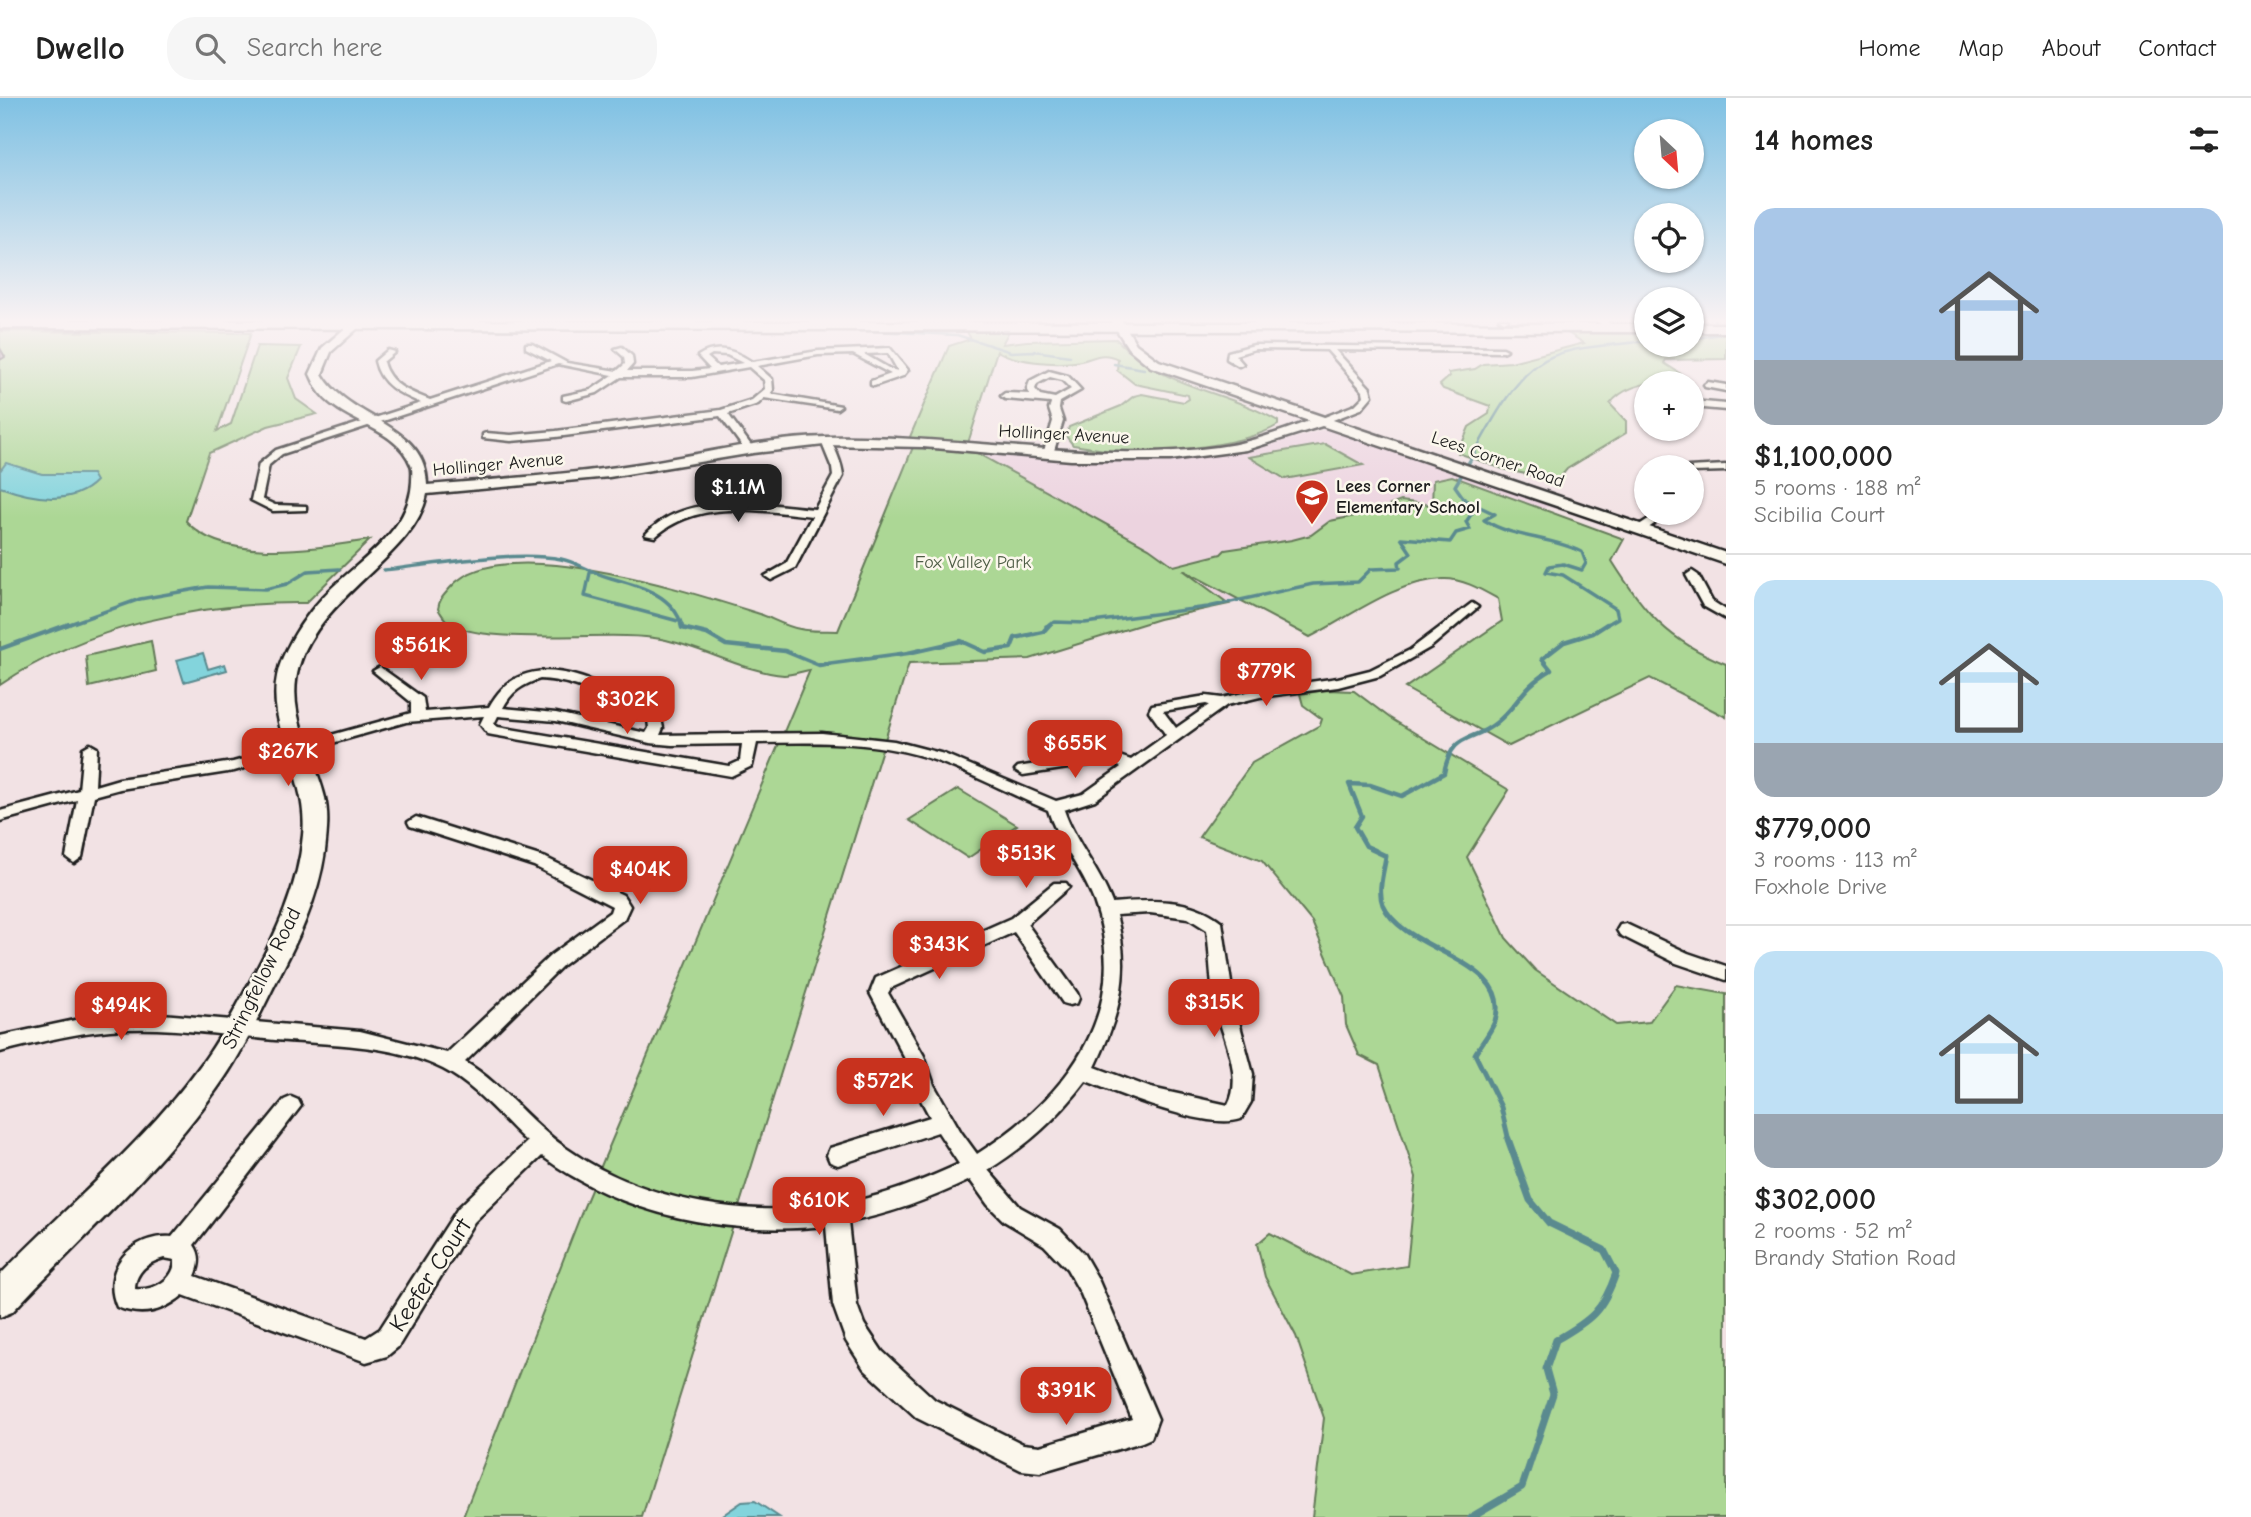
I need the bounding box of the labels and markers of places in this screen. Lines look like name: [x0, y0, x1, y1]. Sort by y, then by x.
pin: $1.1M: [689, 464, 787, 524]
place label: Lees Corner Elementary School: [1336, 476, 1480, 518]
school or university icon: Lees Corner Elementary School: [1293, 477, 1331, 526]
pin: $561K: [372, 622, 470, 682]
pin: $779K: [1217, 648, 1315, 708]
pin: $302K: [578, 676, 676, 736]
pin: $655K: [1026, 720, 1124, 780]
pin: $267K: [239, 728, 337, 788]
pin: $513K: [977, 830, 1075, 890]
pin: $404K: [591, 846, 689, 906]
pin: $343K: [890, 922, 988, 981]
pin: $315K: [1165, 979, 1263, 1039]
pin: $494K: [72, 982, 170, 1042]
pin: $572K: [834, 1058, 932, 1118]
pin: $610K: [770, 1178, 868, 1237]
pin: $391K: [1017, 1368, 1115, 1427]

